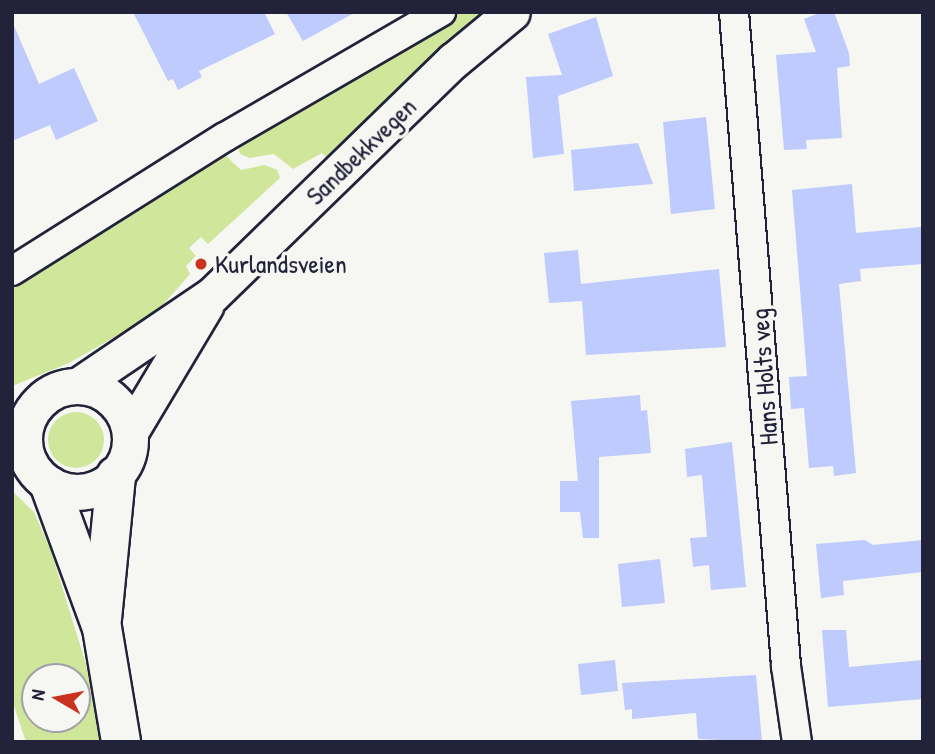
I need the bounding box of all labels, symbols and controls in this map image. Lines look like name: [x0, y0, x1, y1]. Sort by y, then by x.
street label: Sandbekkvegen: [299, 91, 423, 211]
place label: Kurlandsveien: [215, 248, 347, 280]
marker: Kurlandsveien: [193, 256, 209, 272]
street label: Hans Holts veg: [744, 308, 784, 446]
north arrow: [21, 663, 91, 733]
text: N: [24, 687, 51, 702]

